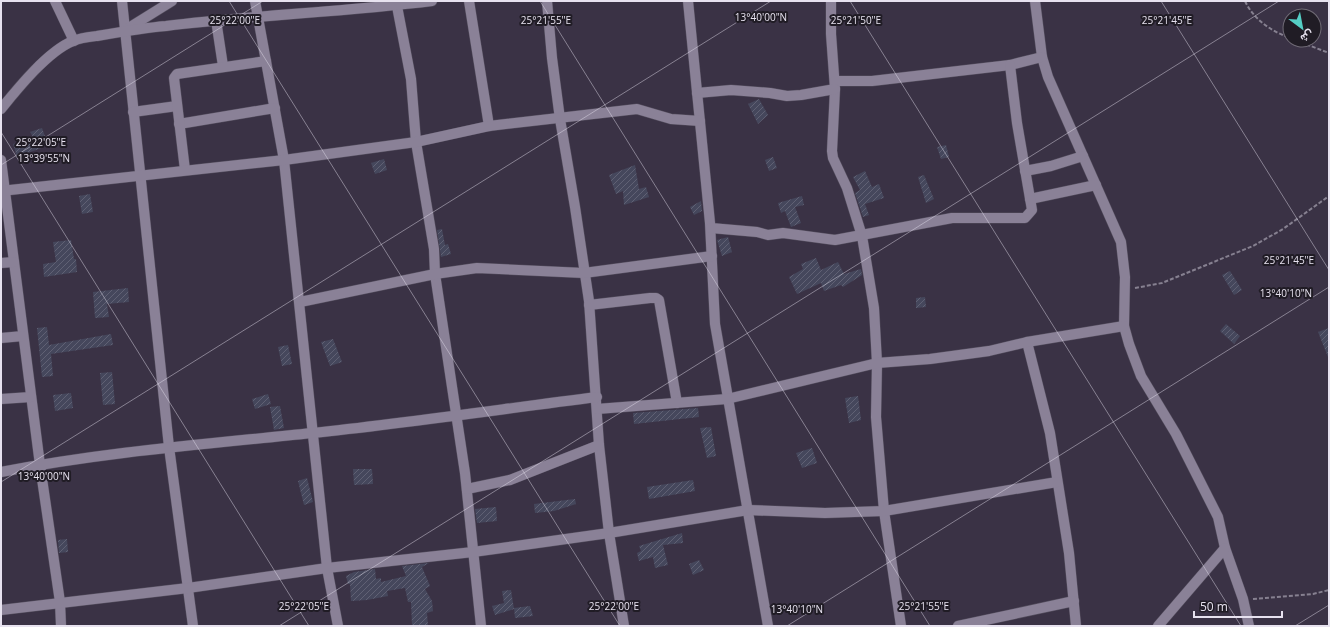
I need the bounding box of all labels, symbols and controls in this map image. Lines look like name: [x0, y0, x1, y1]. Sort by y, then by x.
north arrow: [1282, 8, 1322, 48]
text: 13°40'00"N: [735, 10, 787, 24]
text: 25°22'00"E: [210, 13, 260, 27]
text: 25°21'55"E: [521, 13, 571, 27]
text: 25°21'50"E: [831, 13, 881, 27]
text: 25°21'45"E: [1142, 13, 1192, 27]
text: ش: [1298, 27, 1317, 47]
text: 25°22'05"E: [16, 135, 66, 149]
text: 13°39'55"N: [18, 151, 70, 165]
text: 25°21'45"E: [1264, 253, 1314, 267]
text: 13°40'10"N: [1260, 286, 1312, 300]
text: 13°40'00"N: [18, 469, 70, 483]
scale bar: [1194, 593, 1282, 619]
text: 50 m: [1200, 598, 1228, 615]
text: 25°22'05"E: [279, 599, 329, 613]
text: 25°22'00"E: [589, 599, 639, 613]
text: 25°21'55"E: [899, 599, 949, 613]
text: 13°40'10"N: [771, 602, 823, 616]

